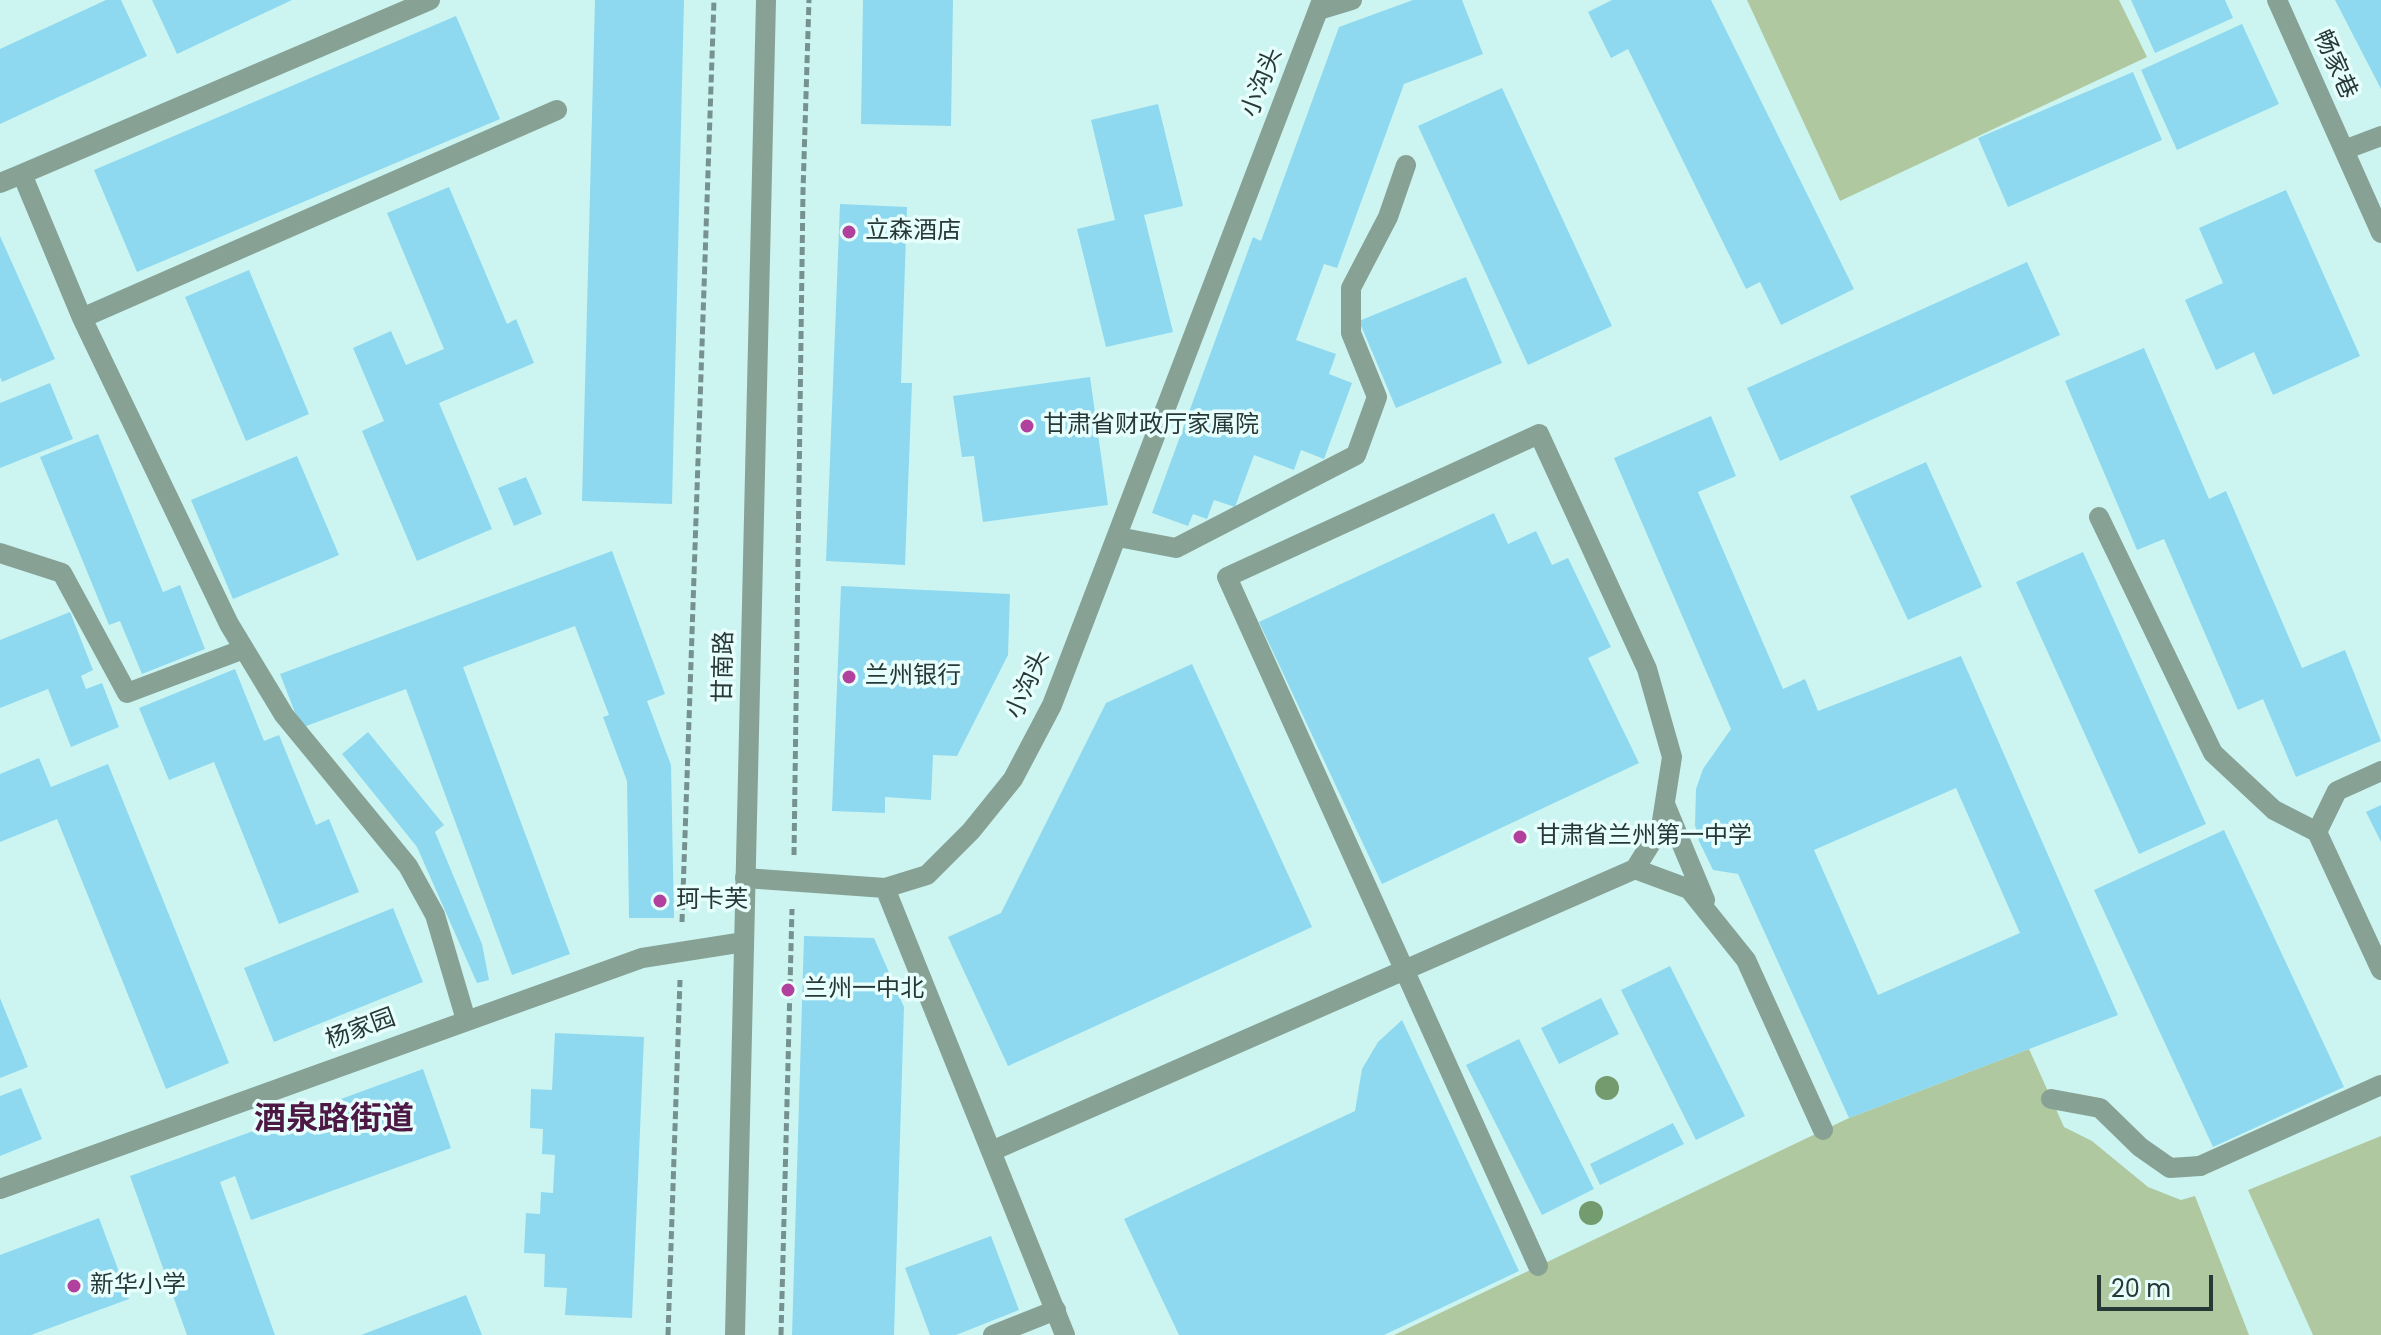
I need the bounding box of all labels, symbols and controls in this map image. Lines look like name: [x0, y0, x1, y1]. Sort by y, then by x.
street label: 畅家巷: [2306, 26, 2362, 104]
street label: 小沟头: [1237, 44, 1289, 122]
place label: 立森酒店: [865, 218, 961, 246]
marker: 立森酒店: [840, 223, 858, 241]
place label: 甘肃省财政厅家属院: [1043, 412, 1259, 440]
marker: 甘肃省财政厅家属院: [1018, 417, 1036, 435]
street label: 甘南路: [710, 631, 740, 703]
street label: 小沟头: [1001, 646, 1057, 724]
place label: 兰州银行: [865, 663, 961, 691]
marker: 兰州银行: [840, 668, 858, 686]
place label: 甘肃省兰州第一中学: [1536, 823, 1752, 851]
marker: 甘肃省兰州第一中学: [1511, 828, 1529, 846]
place label: 珂卡芙: [676, 887, 748, 915]
marker: 珂卡芙: [651, 892, 669, 910]
place label: 兰州一中北: [804, 976, 924, 1004]
marker: 兰州一中北: [779, 981, 797, 999]
street label: 杨家园: [322, 1004, 400, 1056]
district label: 酒泉路街道: [254, 1102, 414, 1140]
scale bar: [2101, 1259, 2217, 1309]
place label: 新华小学: [90, 1272, 186, 1300]
text: 20 m: [2111, 1272, 2171, 1305]
marker: 新华小学: [65, 1277, 83, 1295]

